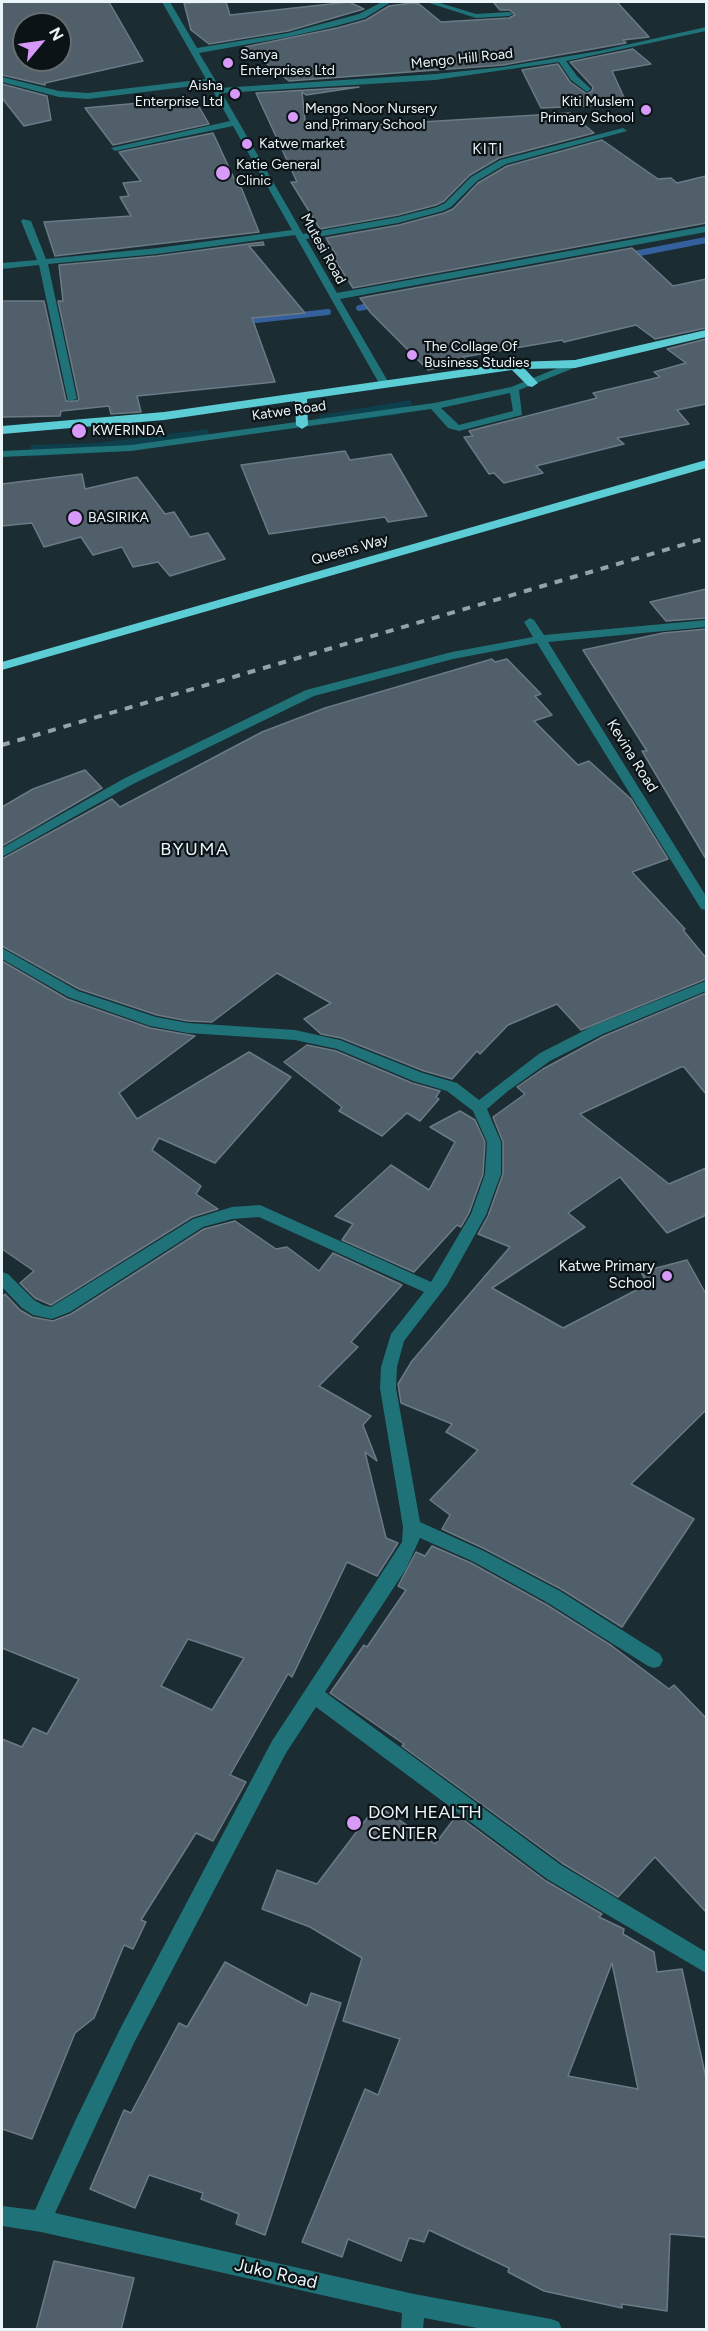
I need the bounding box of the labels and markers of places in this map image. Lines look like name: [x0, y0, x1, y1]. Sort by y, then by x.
place label: Sanya Enterprises Ltd: [240, 47, 335, 80]
marker: Sanya Enterprises Ltd: [221, 56, 235, 70]
place label: Aisha Enterprise Ltd: [135, 78, 223, 110]
marker: Aisha Enterprise Ltd: [228, 87, 242, 101]
place label: Kiti Muslem Primary School: [540, 94, 634, 126]
place label: Mengo Noor Nursery and Primary School: [305, 101, 437, 134]
marker: Kiti Muslem Primary School: [639, 103, 653, 117]
marker: Mengo Noor Nursery and Primary School: [286, 110, 300, 124]
place label: Katwe market: [259, 136, 345, 152]
marker: Katwe market: [240, 137, 254, 151]
place label: Katie General Clinic: [236, 157, 320, 190]
marker: Katie General Clinic: [214, 164, 232, 182]
place label: The Collage Of Business Studies: [424, 339, 529, 372]
marker: The Collage Of Business Studies: [405, 348, 419, 362]
marker: KWERINDA: [70, 422, 88, 440]
place label: KWERINDA: [92, 423, 165, 439]
marker: BASIRIKA: [66, 509, 84, 527]
place label: BASIRIKA: [88, 510, 149, 526]
place label: Katwe Primary School: [559, 1258, 655, 1293]
marker: Katwe Primary School: [660, 1269, 674, 1283]
place label: DOM HEALTH CENTER: [368, 1802, 482, 1844]
marker: DOM HEALTH CENTER: [345, 1814, 363, 1832]

